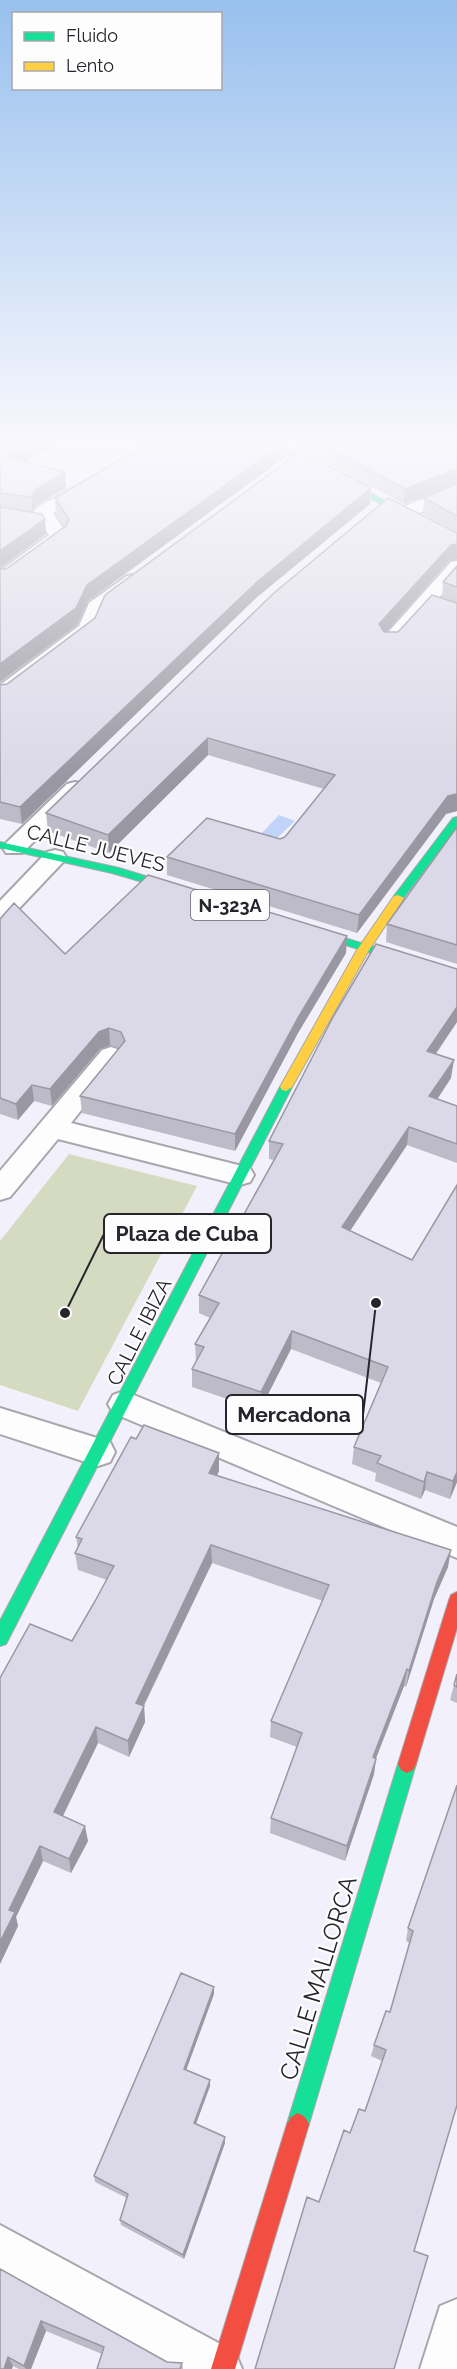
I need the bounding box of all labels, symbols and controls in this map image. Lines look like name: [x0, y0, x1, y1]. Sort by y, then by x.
legend: [12, 12, 222, 90]
text: Fluido: [66, 25, 118, 46]
text: Lento: [66, 55, 114, 76]
street label: CALLE JUEVES: [24, 819, 168, 877]
road number: N-323A: [191, 890, 269, 920]
callout: Plaza de Cuba: [104, 1214, 271, 1253]
text: Plaza de Cuba: [115, 1221, 259, 1246]
street label: CALLE IBIZA: [102, 1274, 176, 1390]
callout: Mercadona: [226, 1395, 363, 1434]
text: Mercadona: [237, 1402, 351, 1427]
street label: CALLE MALLORCA: [273, 1872, 363, 2084]

